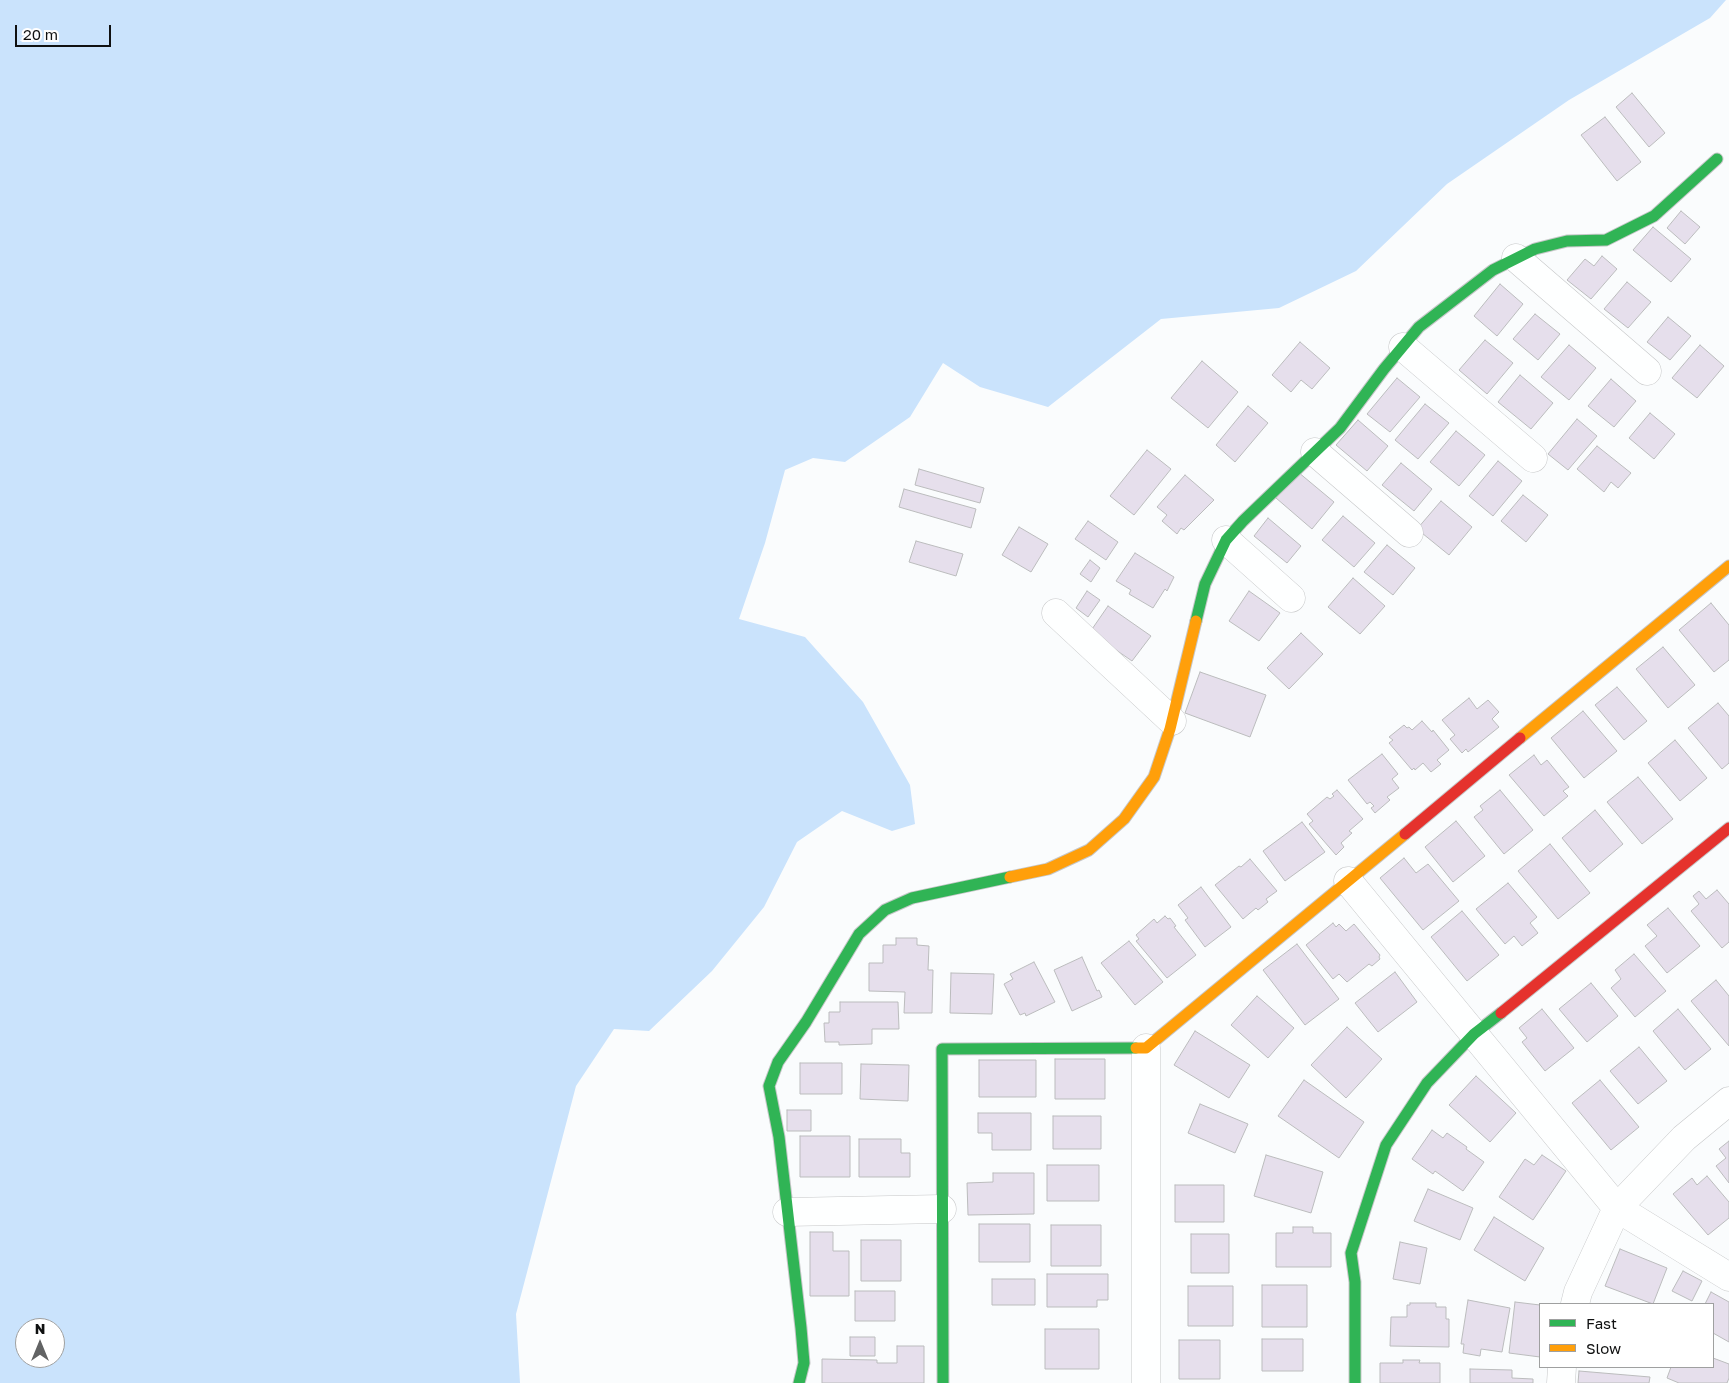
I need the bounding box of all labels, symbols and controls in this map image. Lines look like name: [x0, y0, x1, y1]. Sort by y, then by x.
scale bar: [18, 15, 114, 47]
text: 20 m: [23, 25, 58, 43]
legend: [1539, 1303, 1714, 1368]
text: Fast: [1586, 1314, 1617, 1332]
north arrow: [15, 1318, 65, 1368]
text: N: [35, 1320, 45, 1337]
text: Slow: [1586, 1339, 1621, 1357]

